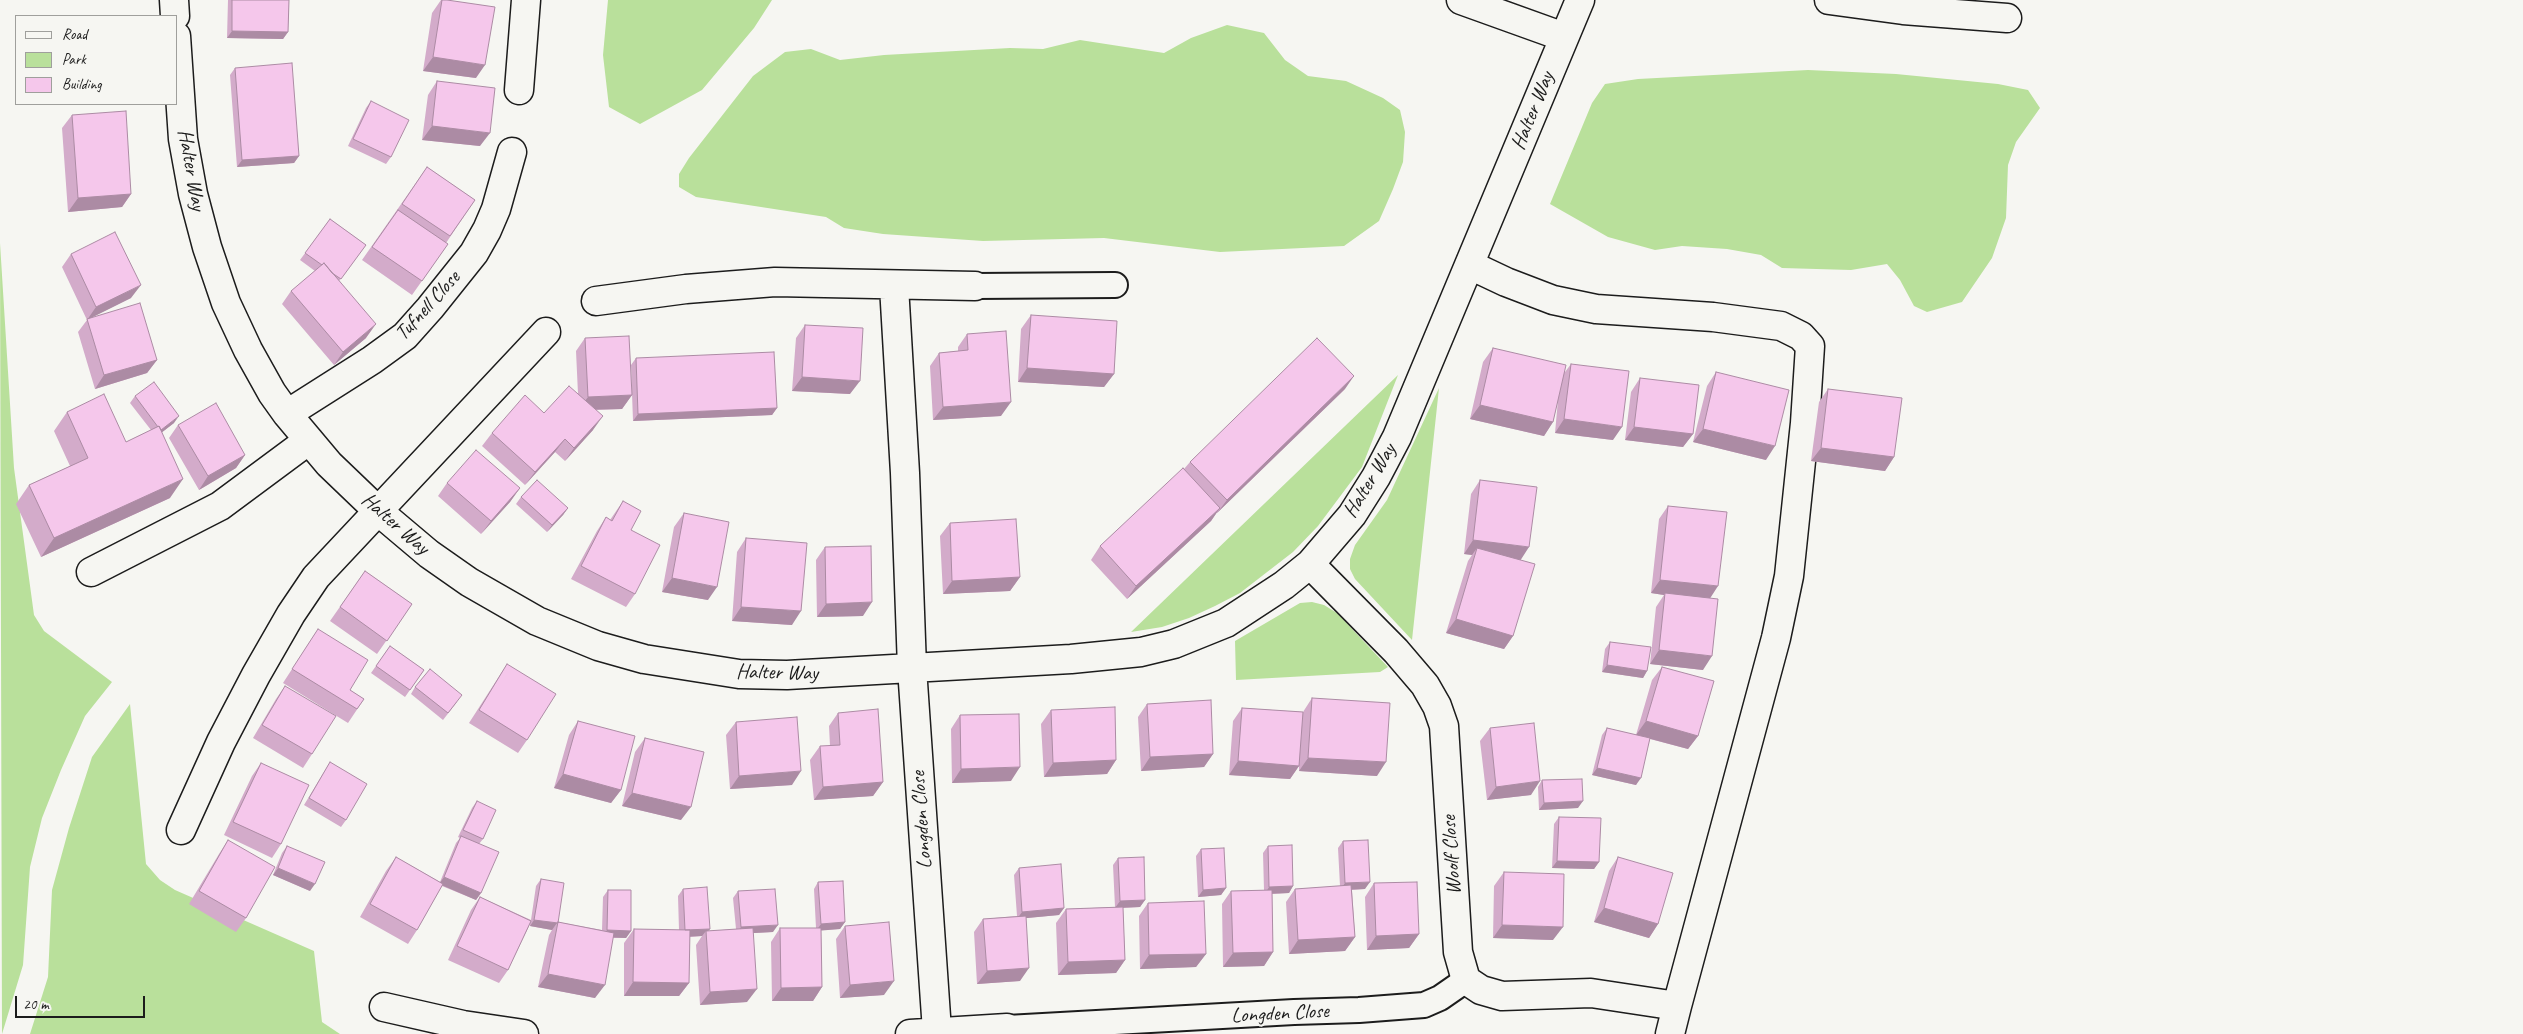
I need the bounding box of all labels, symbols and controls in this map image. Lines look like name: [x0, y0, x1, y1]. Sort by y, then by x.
legend: [15, 15, 178, 105]
text: Road: [62, 25, 87, 44]
text: Park: [62, 50, 86, 69]
street label: Halter Way: [1506, 68, 1560, 154]
text: Building: [62, 75, 101, 94]
street label: Halter Way: [171, 127, 211, 213]
street label: Tufnell Close: [390, 266, 466, 346]
street label: Halter Way: [1338, 439, 1402, 523]
street label: Halter Way: [356, 488, 434, 560]
street label: Halter Way: [736, 660, 818, 686]
street label: Longden Close: [906, 770, 938, 870]
street label: Woolf Close: [1437, 814, 1467, 896]
scale bar: [18, 986, 148, 1018]
text: 20 m: [23, 995, 49, 1014]
street label: Longden Close: [1230, 999, 1330, 1029]

